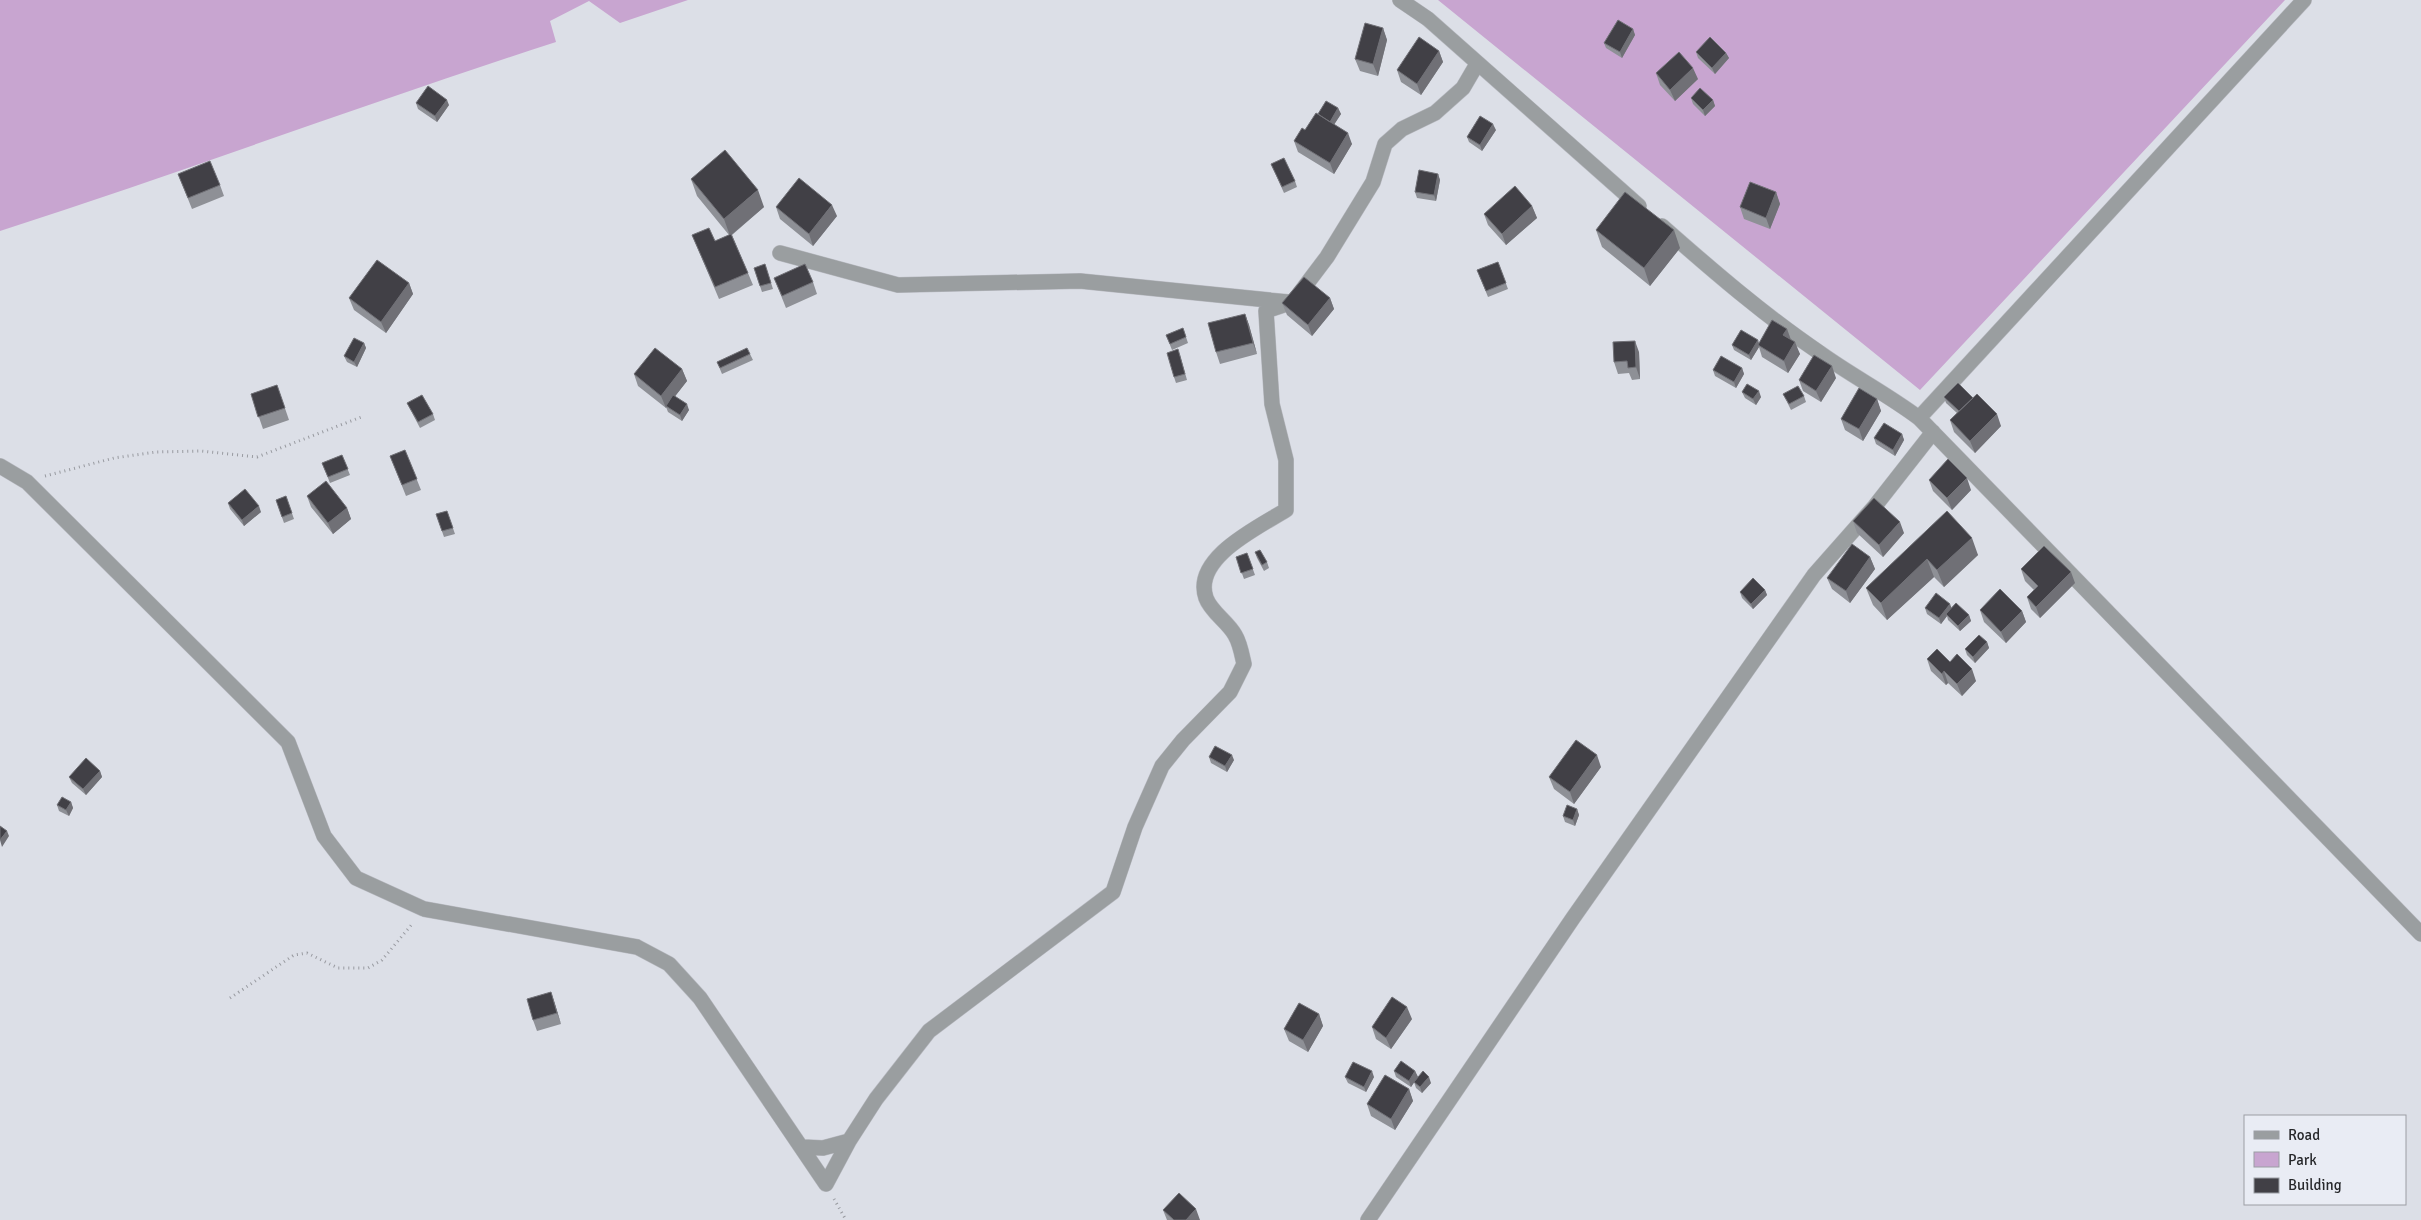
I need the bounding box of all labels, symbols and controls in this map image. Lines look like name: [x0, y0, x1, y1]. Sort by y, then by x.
legend: [2244, 1115, 2406, 1205]
text: Road: [2288, 1126, 2320, 1144]
text: Park: [2288, 1151, 2317, 1169]
text: Building: [2288, 1176, 2342, 1194]

